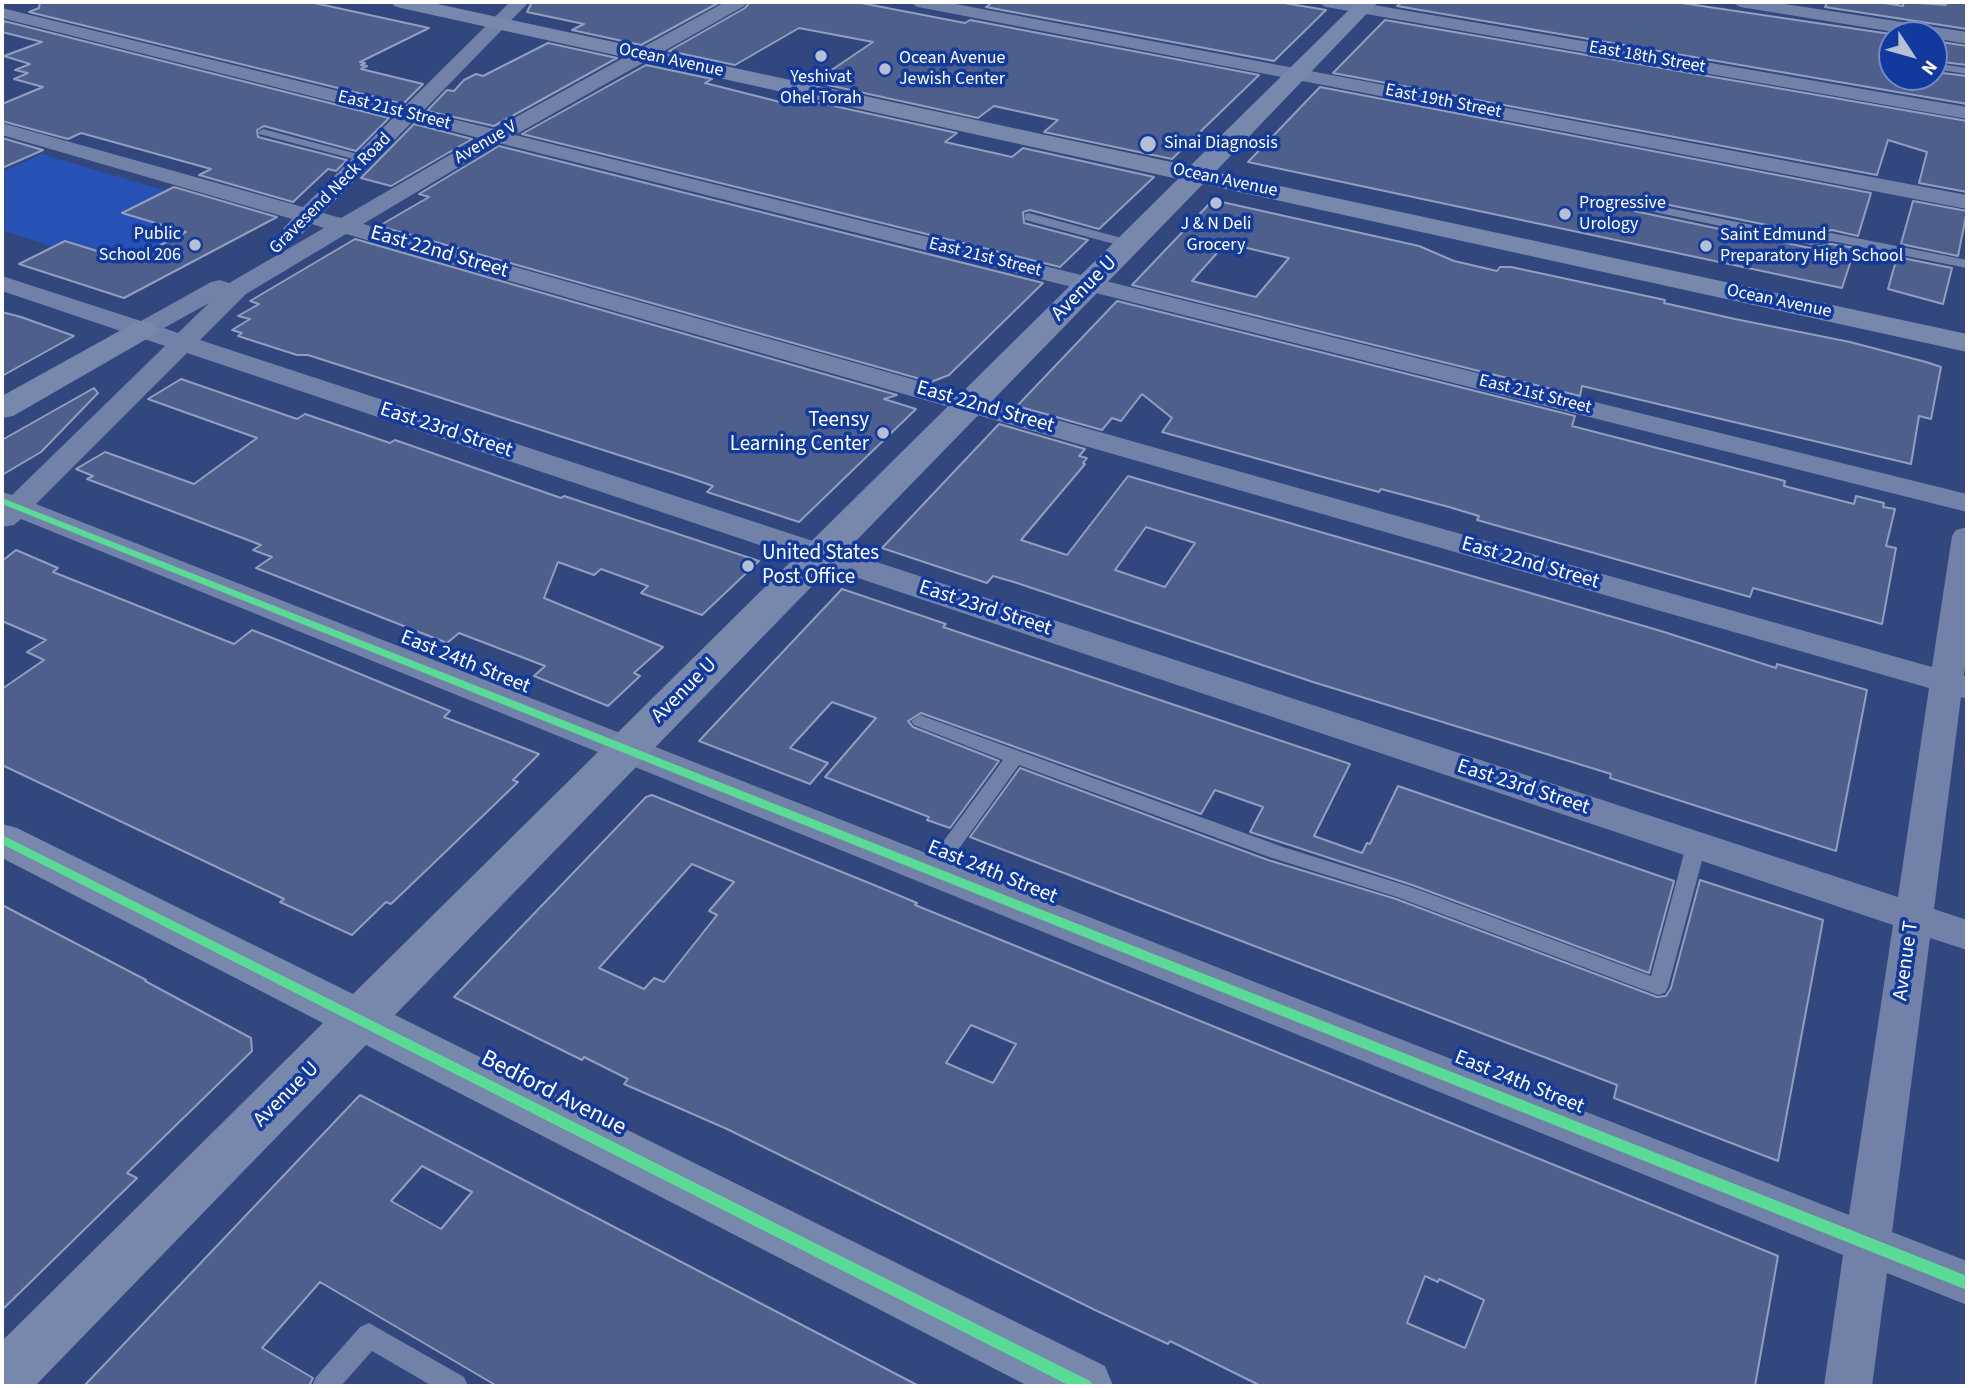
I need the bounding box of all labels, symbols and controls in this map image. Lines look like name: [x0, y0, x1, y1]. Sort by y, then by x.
north arrow: [1878, 21, 1948, 91]
street label: East 18th Street: [1587, 37, 1707, 79]
street label: Ocean Avenue: [617, 39, 725, 83]
marker: Yeshivat Ohel Torah: [813, 48, 829, 64]
place label: Ocean Avenue Jewish Center: [899, 48, 1005, 90]
text: N: [1914, 54, 1943, 81]
marker: Ocean Avenue Jewish Center: [877, 61, 893, 77]
place label: Yeshivat Ohel Torah: [780, 67, 862, 110]
street label: East 19th Street: [1383, 80, 1503, 124]
street label: East 21st Street: [335, 87, 453, 135]
street label: Avenue V: [451, 117, 521, 169]
street label: Gravesend Neck Road: [266, 129, 396, 259]
place label: Sinai Diagnosis: [1164, 133, 1278, 155]
marker: Sinai Diagnosis: [1138, 134, 1158, 154]
street label: Ocean Avenue: [1171, 159, 1279, 203]
place label: Progressive Urology: [1579, 193, 1666, 235]
marker: J & N Deli Grocery: [1208, 195, 1224, 211]
marker: Progressive Urology: [1557, 206, 1573, 222]
place label: J & N Deli Grocery: [1180, 214, 1252, 256]
street label: East 22nd Street: [367, 221, 511, 285]
place label: Public School 206: [99, 224, 181, 266]
place label: Saint Edmund Preparatory High School: [1720, 225, 1903, 268]
street label: East 21st Street: [926, 234, 1044, 282]
marker: Public School 206: [187, 237, 203, 253]
marker: Saint Edmund Preparatory High School: [1698, 238, 1714, 254]
street label: Avenue U: [1047, 251, 1123, 327]
street label: Ocean Avenue: [1725, 280, 1833, 324]
street label: East 21st Street: [1476, 371, 1594, 419]
street label: East 22nd Street: [913, 376, 1057, 440]
street label: East 23rd Street: [377, 398, 515, 464]
place label: Teensy Learning Center: [730, 408, 869, 458]
marker: Teensy Learning Center: [875, 425, 891, 441]
street label: East 22nd Street: [1458, 532, 1602, 596]
place label: United States Post Office: [762, 541, 879, 591]
marker: United States Post Office: [740, 558, 756, 574]
street label: East 23rd Street: [916, 576, 1054, 642]
street label: East 24th Street: [397, 626, 533, 700]
street label: Avenue U: [647, 653, 723, 729]
street label: East 23rd Street: [1454, 755, 1592, 821]
street label: East 24th Street: [924, 836, 1060, 910]
street label: Avenue T: [1889, 920, 1925, 1002]
street label: Bedford Avenue: [475, 1045, 631, 1143]
street label: East 24th Street: [1451, 1046, 1587, 1120]
street label: Avenue U: [249, 1057, 325, 1133]

